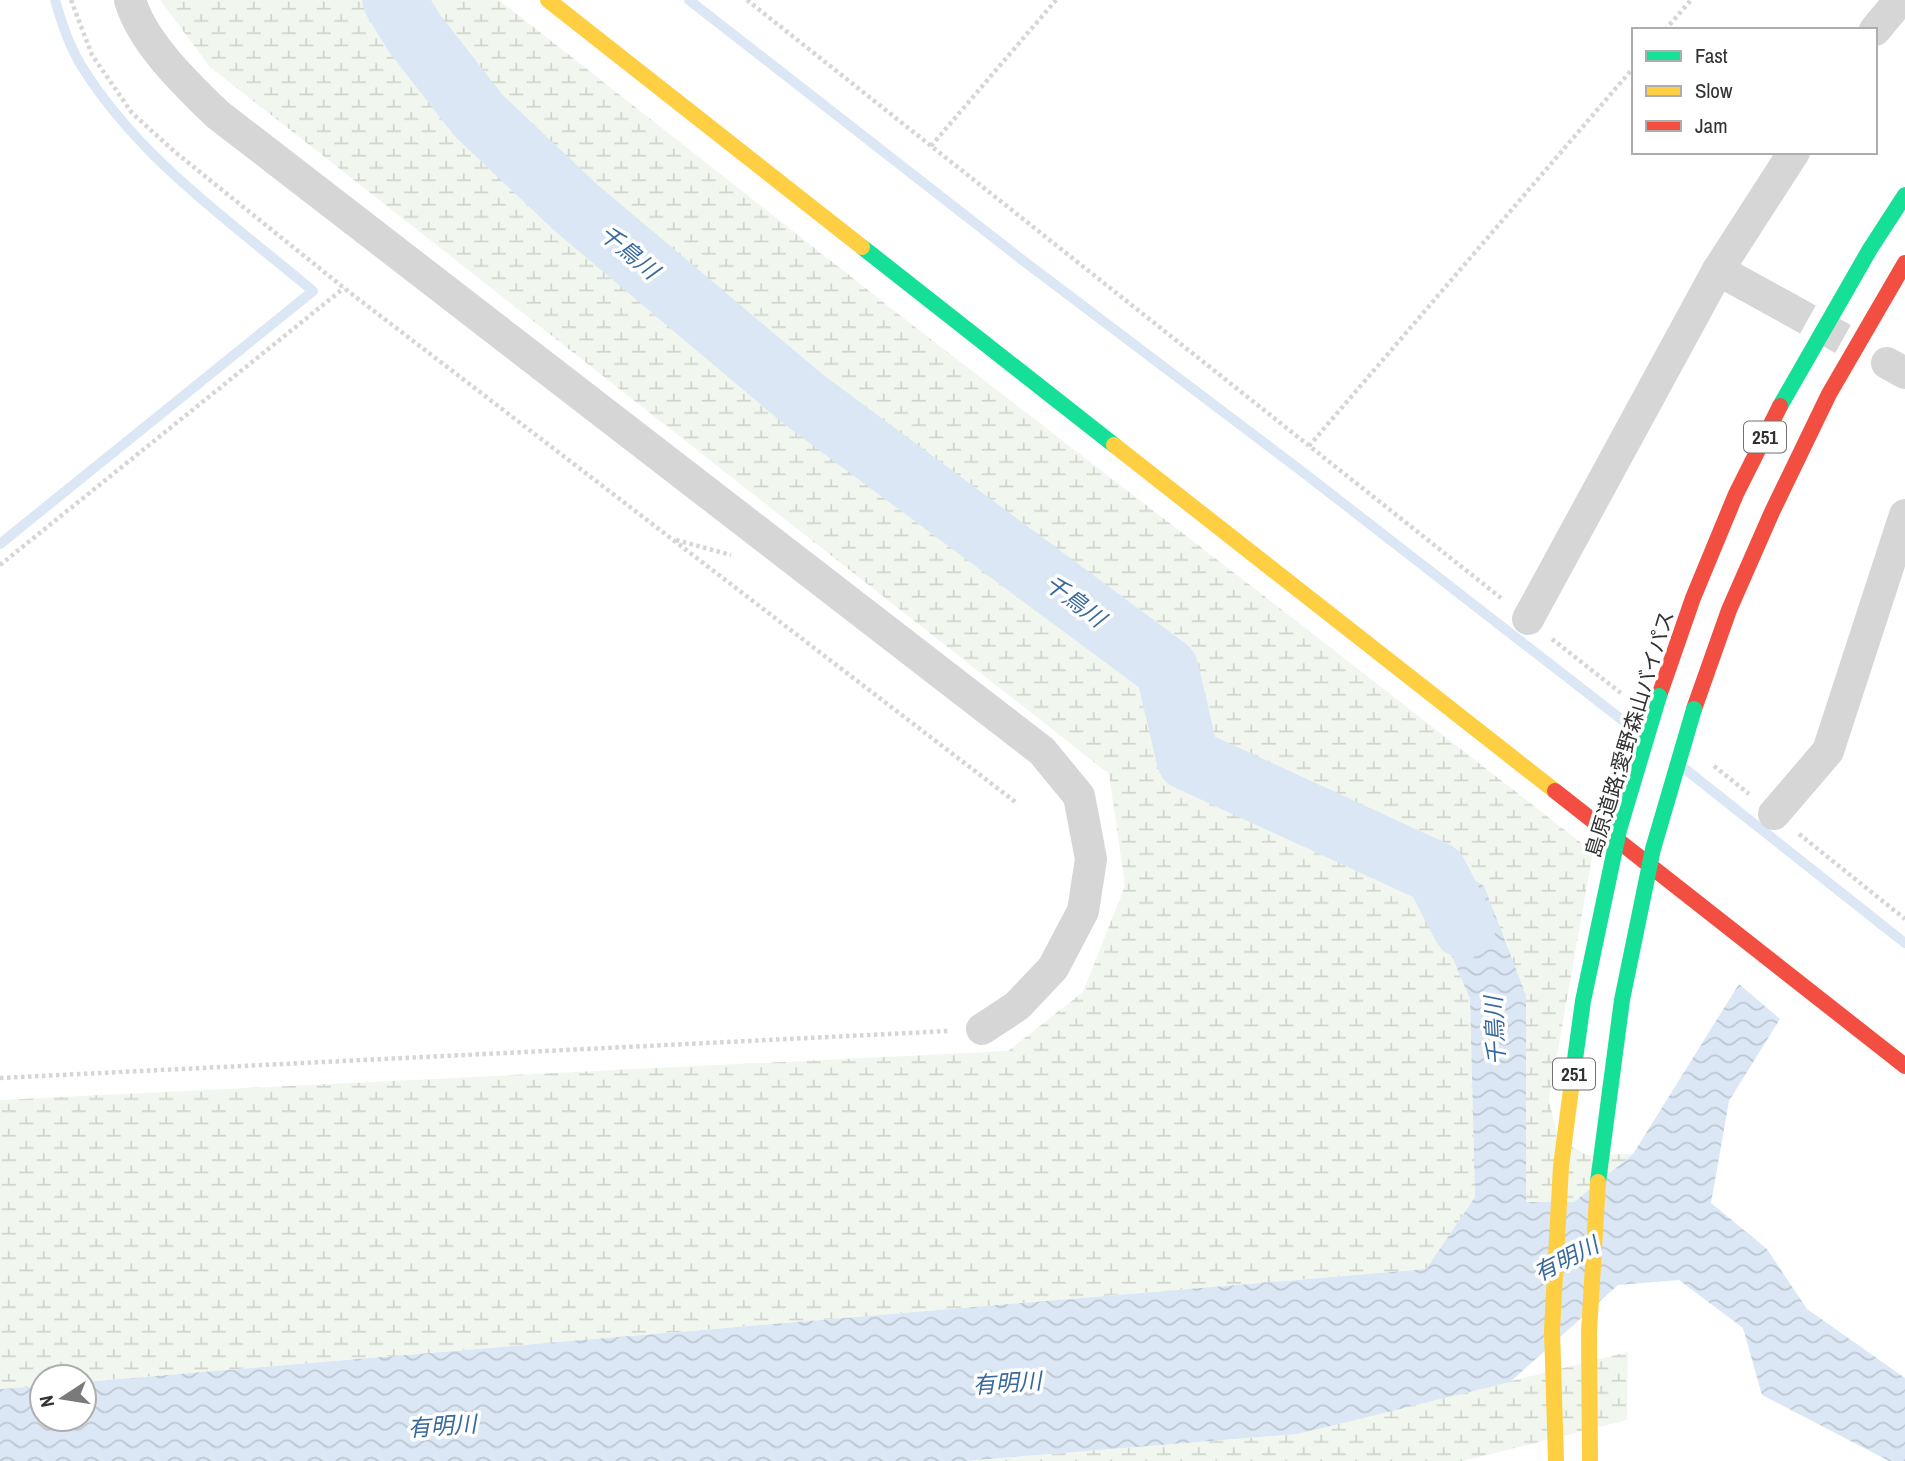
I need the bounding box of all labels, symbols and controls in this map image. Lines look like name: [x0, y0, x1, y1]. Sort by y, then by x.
legend: [1632, 28, 1877, 154]
text: Fast: [1695, 41, 1728, 70]
text: Slow: [1695, 76, 1733, 105]
text: Jam: [1695, 111, 1728, 140]
water label: 千鳥川: [593, 218, 668, 288]
road number: 251: [1744, 422, 1786, 452]
water label: 千鳥川: [1038, 567, 1115, 636]
street label: 島原道路;愛野森山バイパス: [1578, 607, 1681, 861]
water label: 千鳥川: [1477, 993, 1512, 1066]
road number: 251: [1553, 1058, 1595, 1090]
water label: 有明川: [1528, 1228, 1606, 1288]
north arrow: [28, 1363, 98, 1433]
water label: 有明川: [971, 1364, 1045, 1400]
text: N: [32, 1393, 60, 1410]
water label: 有明川: [406, 1407, 480, 1443]

